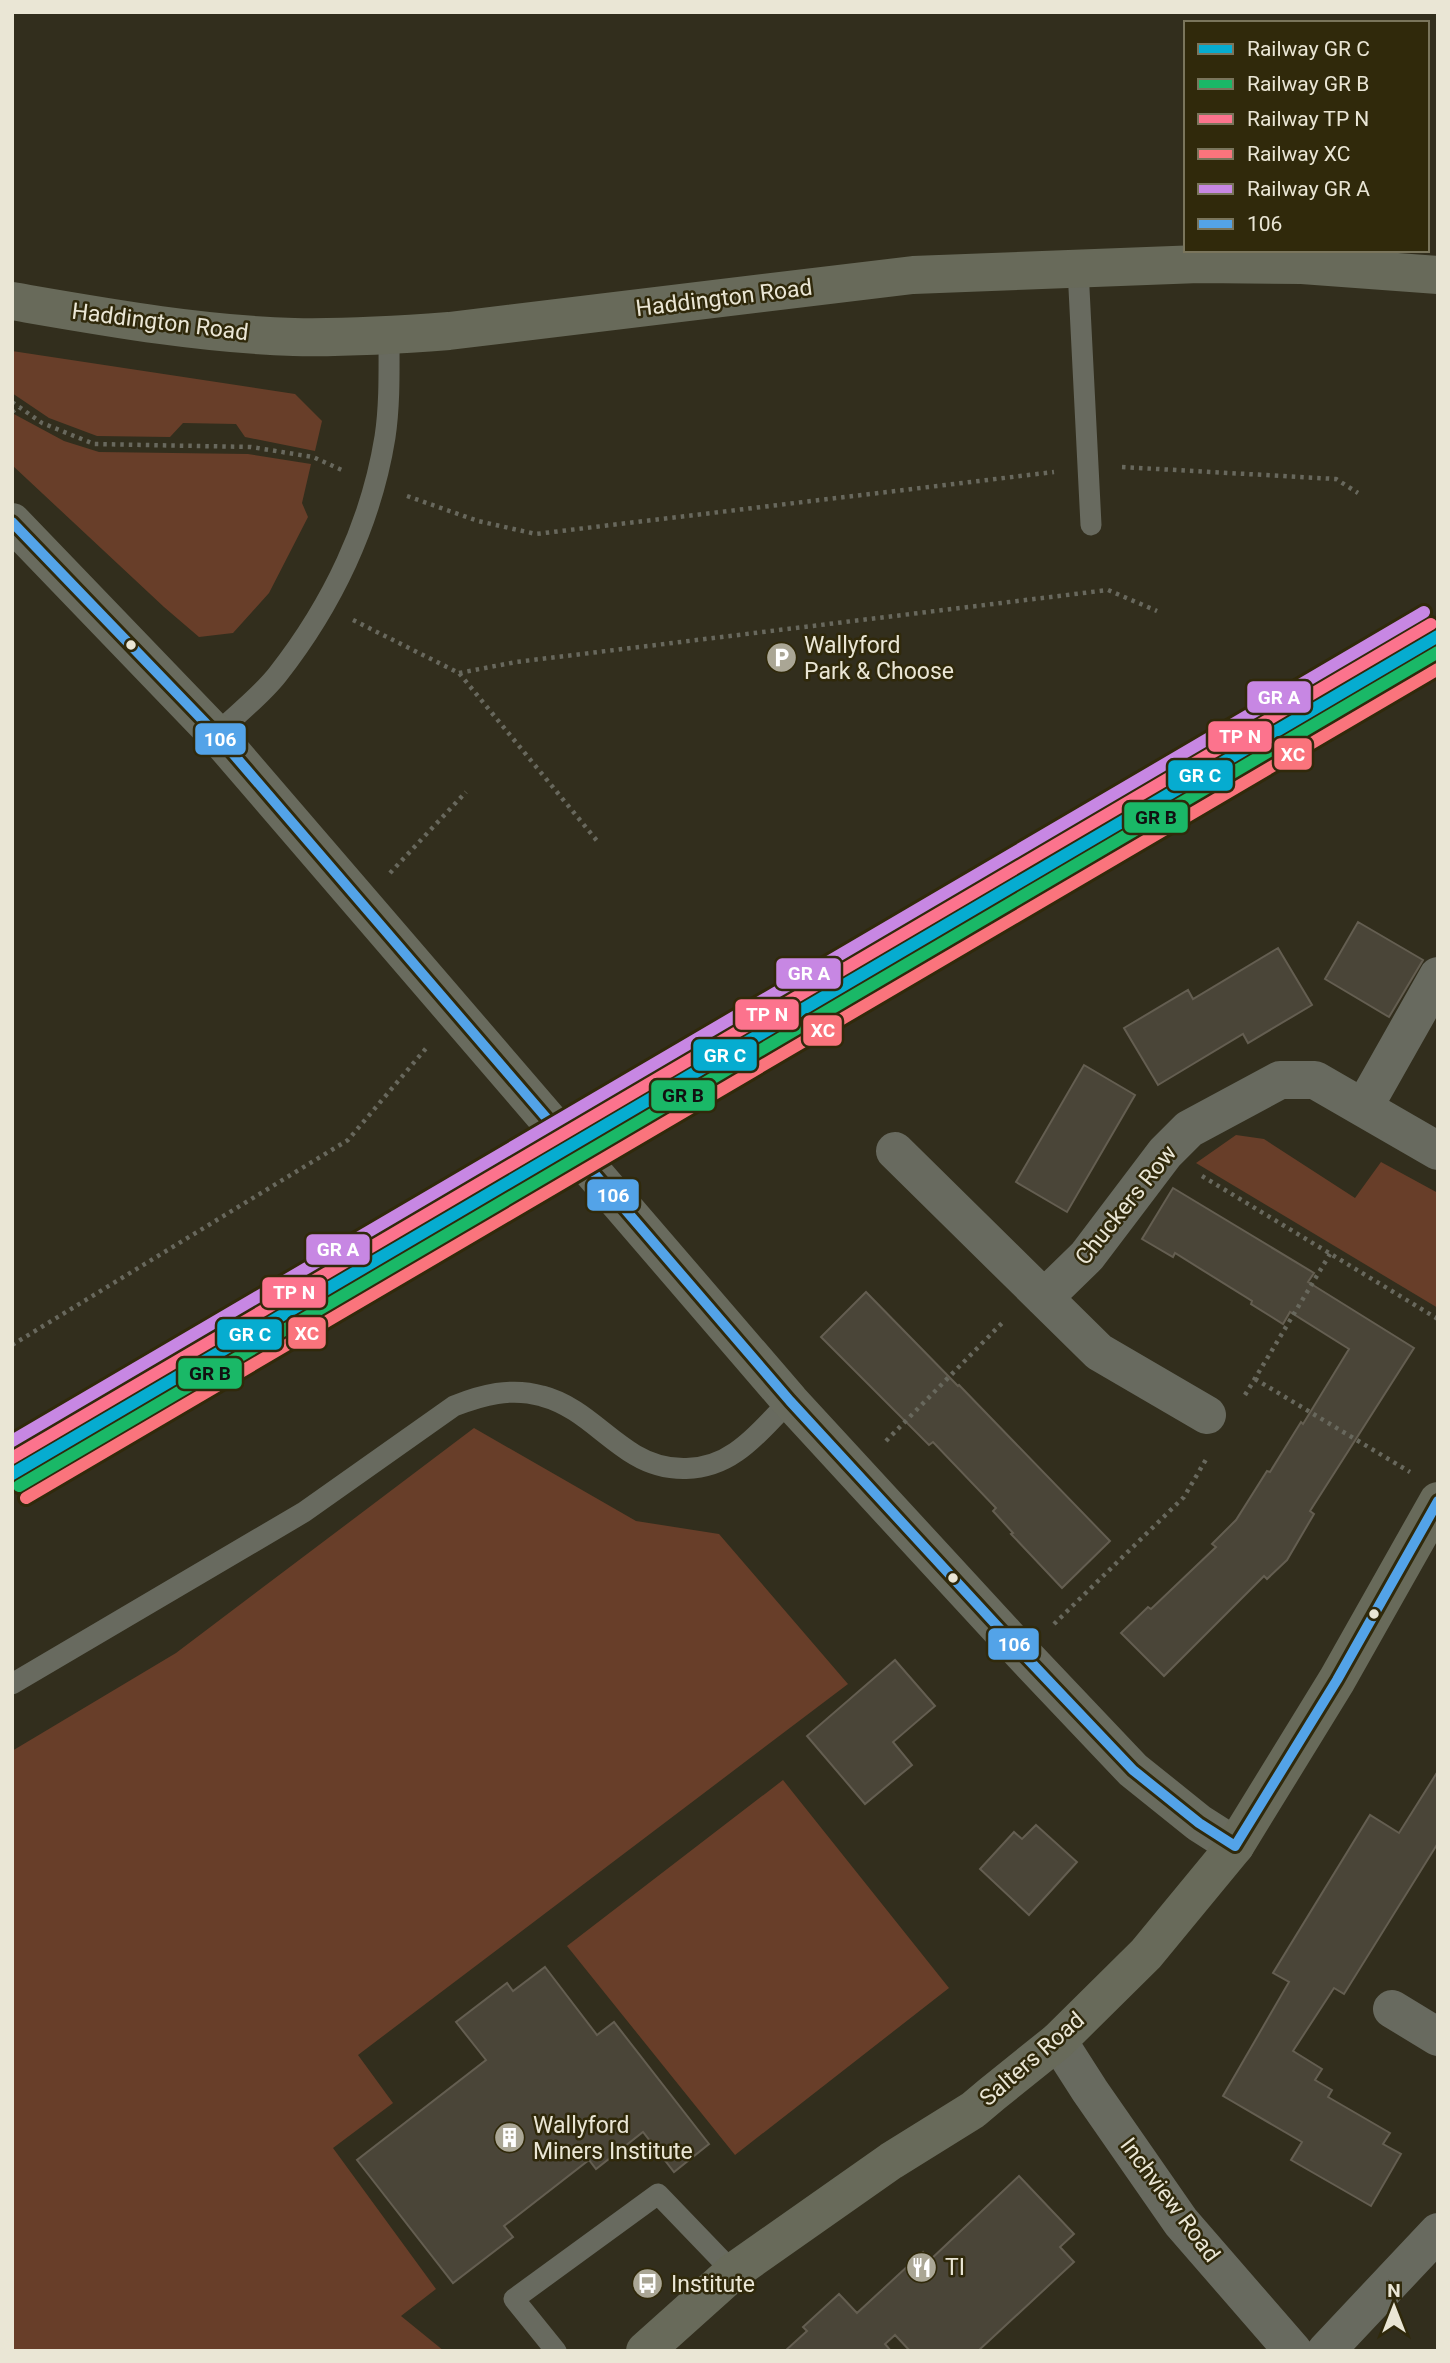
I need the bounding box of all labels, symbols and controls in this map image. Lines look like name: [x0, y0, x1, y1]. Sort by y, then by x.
legend: [1184, 21, 1429, 252]
text: Railway GR C: [1247, 37, 1370, 61]
text: Railway GR B: [1247, 72, 1369, 96]
text: Railway TP N: [1247, 107, 1369, 131]
text: Railway XC: [1247, 142, 1350, 166]
text: Railway GR A: [1247, 177, 1370, 201]
text: 106: [1247, 212, 1282, 236]
street label: Haddington Road: [634, 274, 814, 322]
street label: Haddington Road: [70, 298, 250, 346]
place label: Wallyford Park & Choose: [804, 632, 954, 685]
unlabelled marker: [124, 638, 138, 652]
parking icon: Wallyford Park & Choose: [764, 641, 798, 675]
line badge: GR A: [1246, 680, 1312, 714]
text: GR A: [1258, 686, 1301, 709]
line badge: TP N: [1207, 720, 1273, 753]
line badge: 106: [194, 722, 247, 756]
text: TP N: [1219, 725, 1261, 748]
text: 106: [204, 728, 236, 751]
line badge: XC: [1273, 737, 1313, 771]
text: XC: [1281, 743, 1305, 766]
line badge: GR C: [1167, 759, 1234, 792]
text: GR C: [1179, 764, 1221, 787]
line badge: GR B: [1123, 801, 1189, 834]
text: GR B: [1135, 806, 1177, 829]
line badge: GR A: [775, 957, 842, 990]
text: GR A: [788, 962, 831, 985]
line badge: TP N: [734, 998, 800, 1031]
text: TP N: [746, 1003, 788, 1026]
line badge: XC: [802, 1014, 843, 1047]
text: XC: [811, 1019, 835, 1042]
line badge: GR C: [692, 1038, 758, 1072]
text: GR C: [704, 1044, 746, 1067]
line badge: GR B: [650, 1079, 716, 1112]
text: GR B: [662, 1084, 704, 1107]
street label: Chuckers Row: [1070, 1140, 1182, 1270]
line badge: 106: [586, 1178, 640, 1212]
text: 106: [597, 1184, 629, 1207]
line badge: GR A: [305, 1233, 371, 1266]
text: GR A: [317, 1238, 360, 1261]
line badge: TP N: [261, 1276, 327, 1309]
text: TP N: [273, 1281, 315, 1304]
line badge: XC: [287, 1316, 327, 1350]
line badge: GR C: [216, 1318, 283, 1351]
text: XC: [295, 1322, 319, 1345]
text: GR C: [229, 1323, 271, 1346]
line badge: GR B: [177, 1357, 243, 1390]
text: GR B: [189, 1362, 231, 1385]
unlabelled marker: [946, 1571, 960, 1585]
unlabelled marker: [1367, 1607, 1381, 1621]
line badge: 106: [987, 1627, 1040, 1661]
text: 106: [998, 1633, 1030, 1656]
street label: Salters Road: [974, 2006, 1090, 2112]
place label: Wallyford Miners Institute: [533, 2112, 693, 2165]
building icon: Wallyford Miners Institute: [493, 2121, 527, 2155]
street label: Inchview Road: [1115, 2133, 1225, 2267]
restaurant icon: TI: [905, 2250, 939, 2284]
place label: TI: [945, 2254, 965, 2281]
bus stop icon: Institute: [631, 2267, 665, 2301]
place label: Institute: [671, 2271, 755, 2298]
north arrow: [1359, 2272, 1429, 2342]
text: N: [1387, 2279, 1401, 2302]

